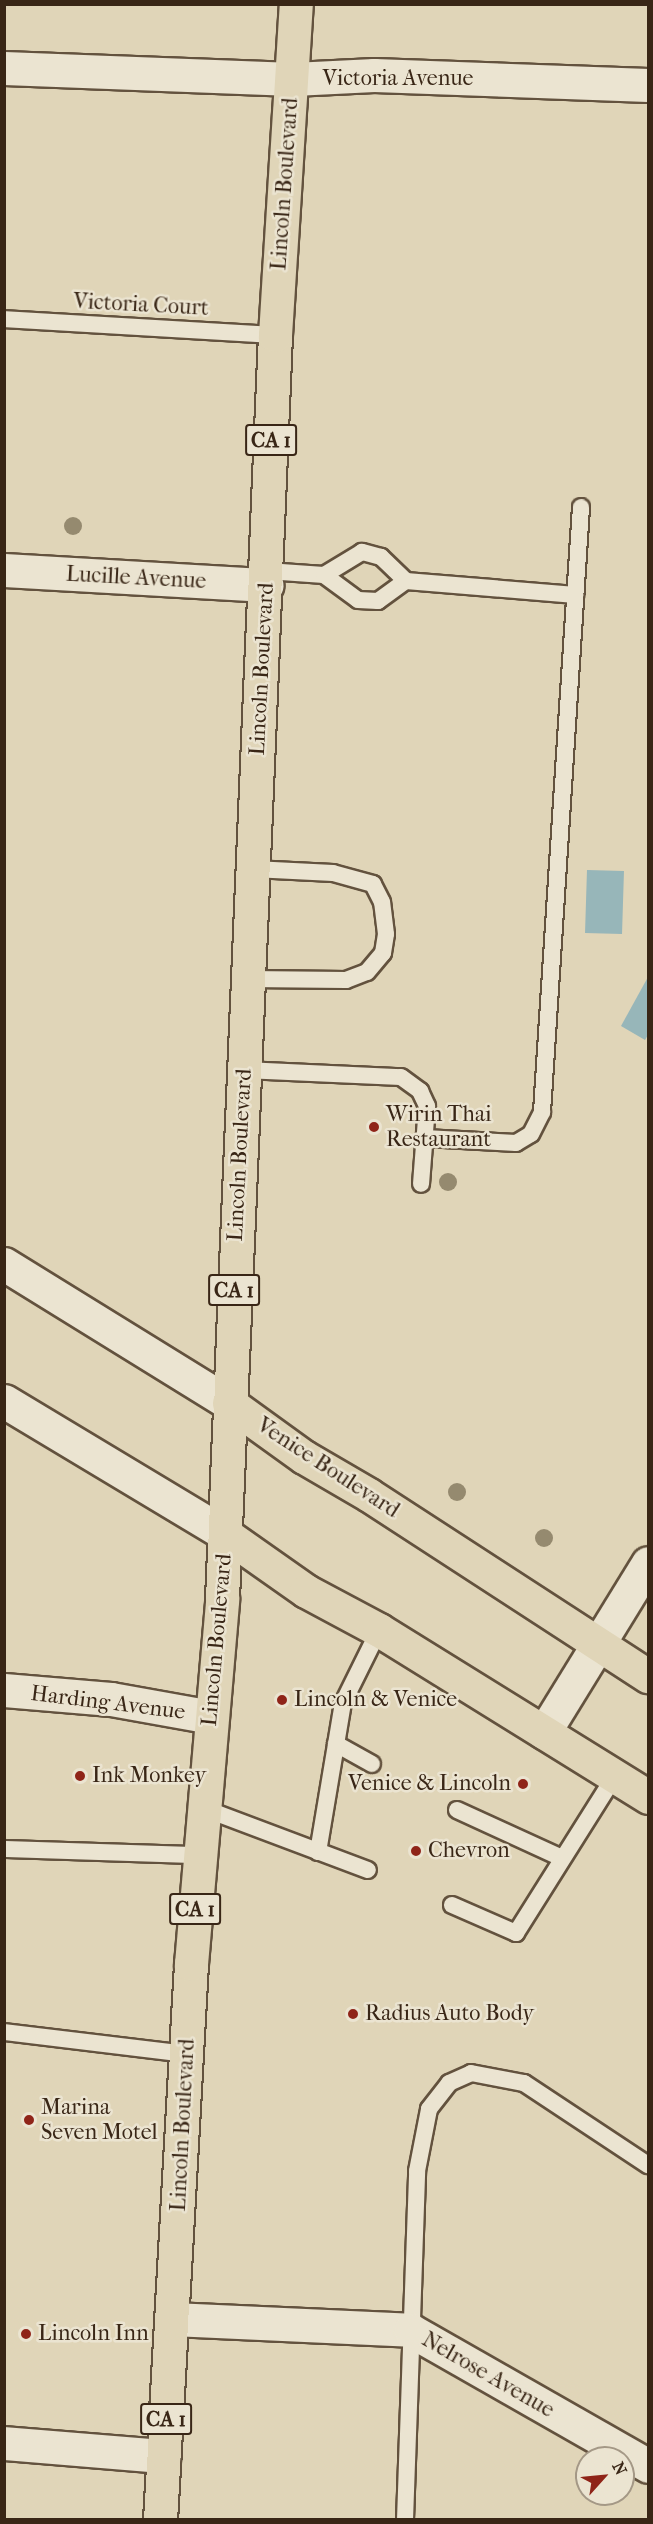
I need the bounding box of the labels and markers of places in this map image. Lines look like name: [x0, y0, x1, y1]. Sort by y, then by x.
place label: Wirin Thai Restaurant: [386, 1101, 492, 1152]
marker: Wirin Thai Restaurant: [367, 1120, 381, 1134]
place label: Lincoln & Venice: [294, 1687, 457, 1713]
marker: Lincoln & Venice: [275, 1693, 289, 1707]
place label: Ink Monkey: [92, 1763, 206, 1789]
marker: Ink Monkey: [73, 1769, 87, 1783]
place label: Venice & Lincoln: [348, 1771, 511, 1797]
marker: Venice & Lincoln: [516, 1777, 530, 1791]
place label: Chevron: [428, 1838, 510, 1864]
marker: Chevron: [409, 1844, 423, 1858]
place label: Radius Auto Body: [365, 2001, 534, 2027]
marker: Radius Auto Body: [346, 2007, 360, 2021]
place label: Marina Seven Motel: [41, 2094, 158, 2146]
marker: Marina Seven Motel: [22, 2113, 36, 2127]
place label: Lincoln Inn: [38, 2321, 149, 2347]
marker: Lincoln Inn: [19, 2327, 33, 2341]

